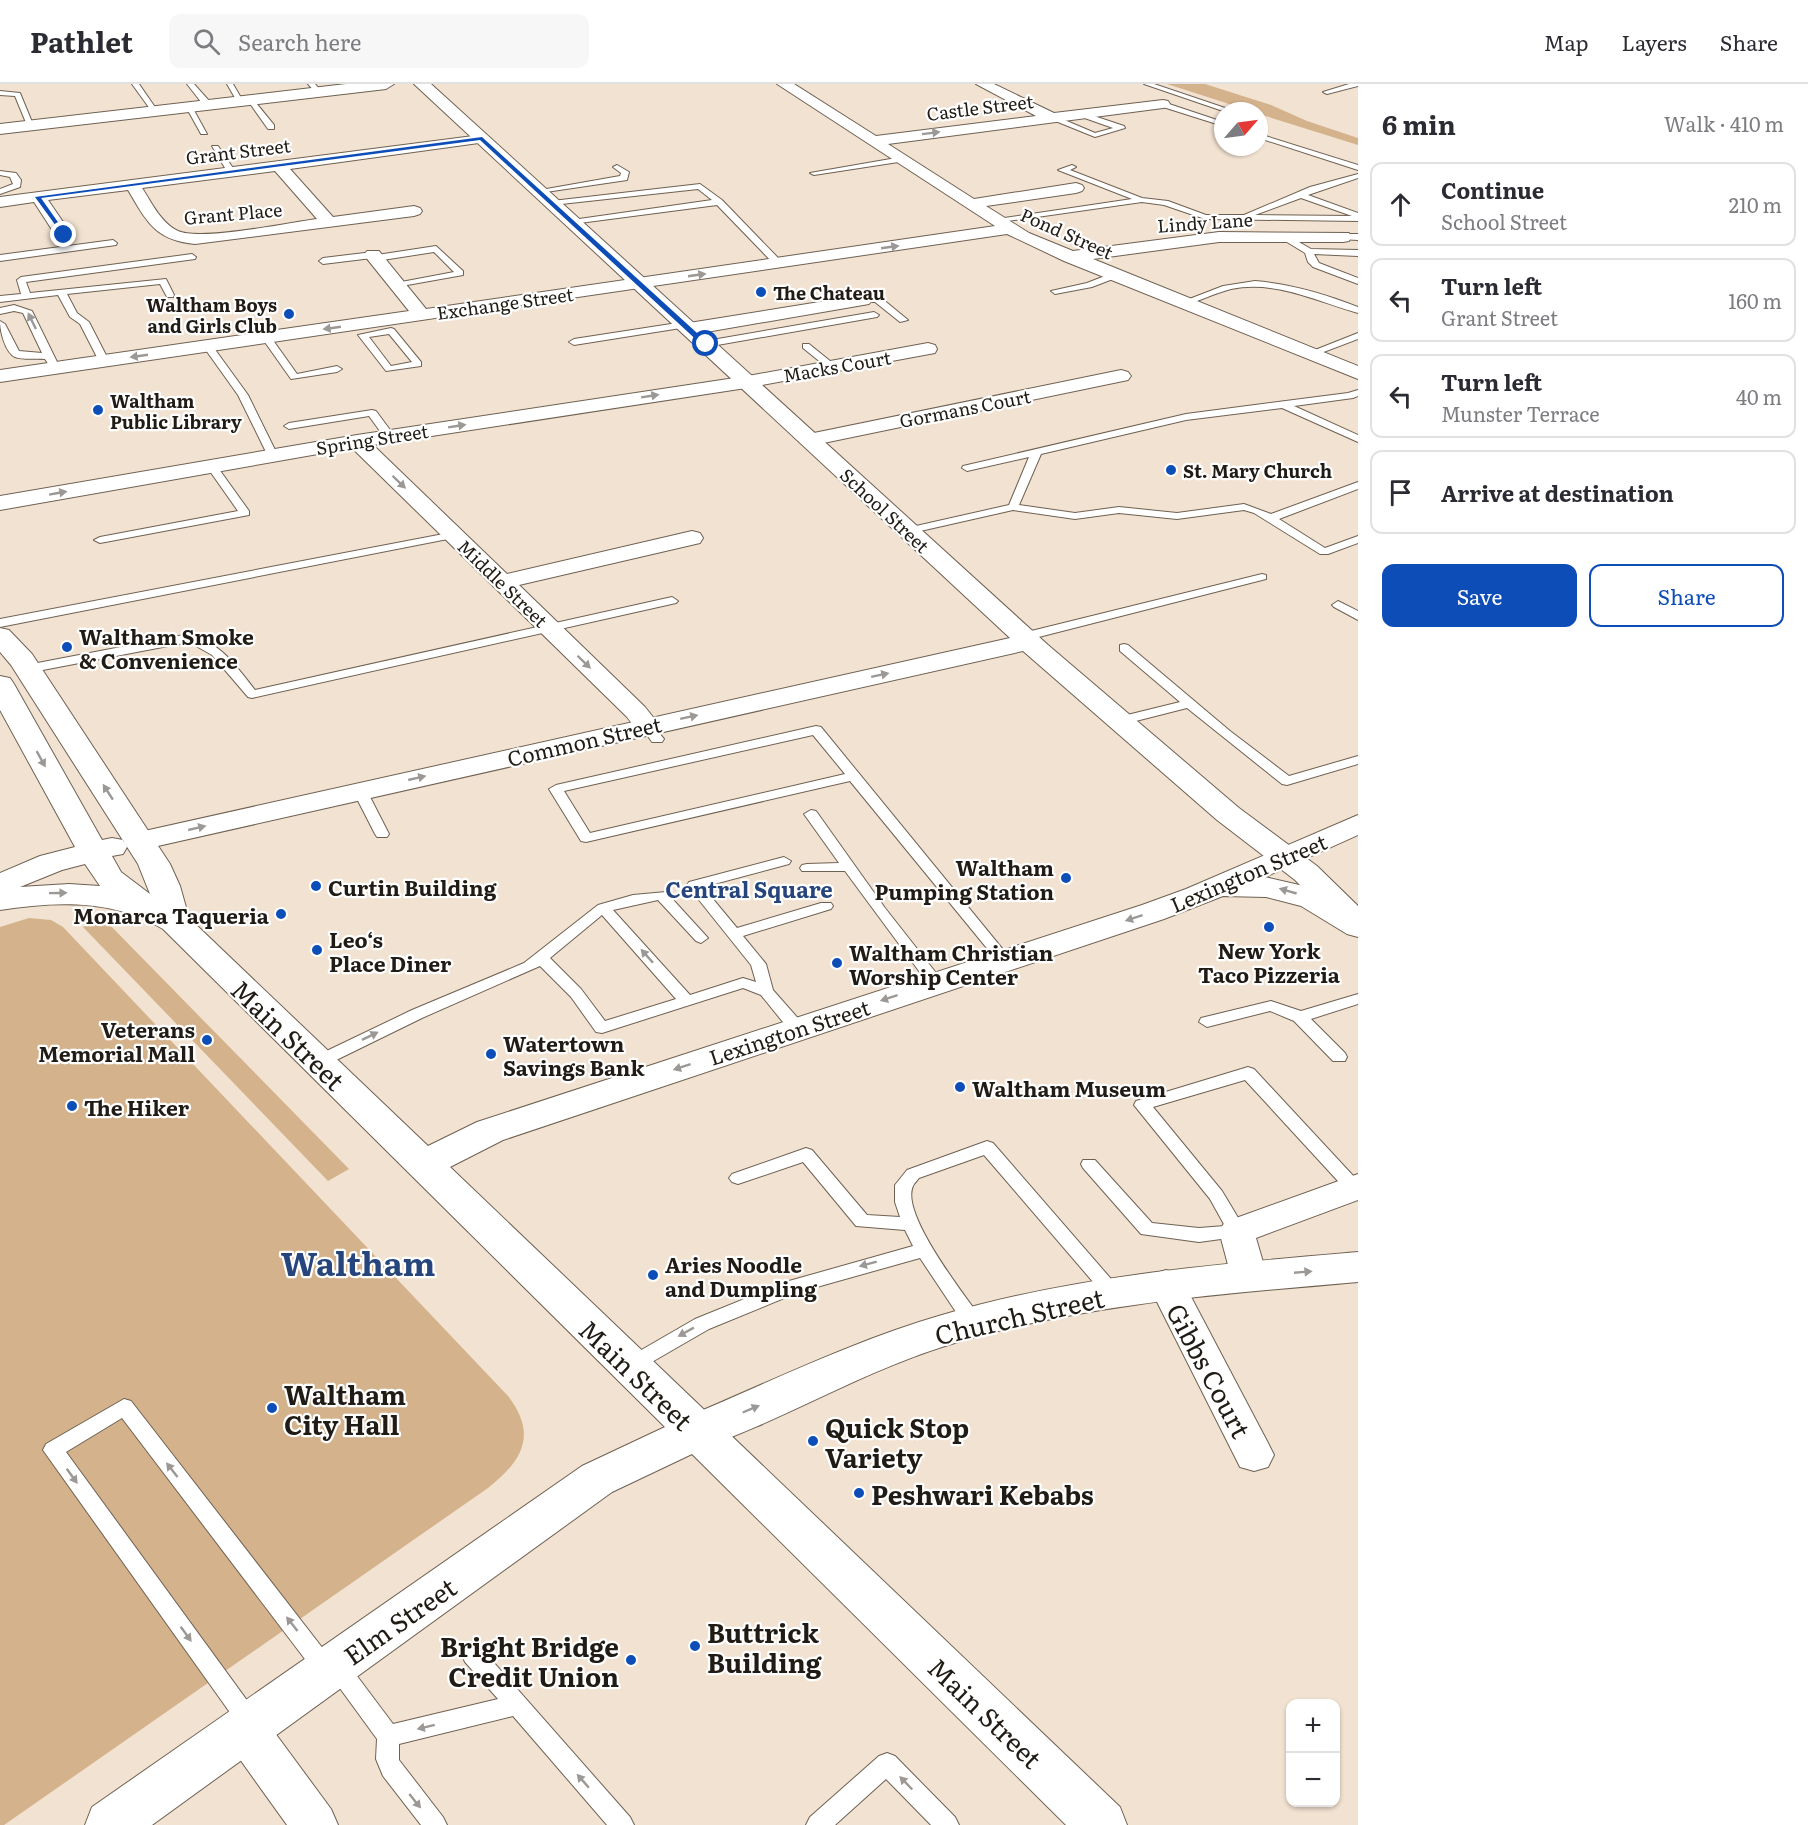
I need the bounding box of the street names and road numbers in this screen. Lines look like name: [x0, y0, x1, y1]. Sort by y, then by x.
street label: Castle Street: [925, 87, 1036, 127]
street label: Grant Street: [184, 131, 293, 171]
street label: Grant Place: [183, 195, 283, 231]
street label: Pond Street: [1016, 201, 1118, 266]
street label: Lindy Lane: [1156, 205, 1254, 239]
street label: Exchange Street: [435, 280, 576, 326]
street label: Macks Court: [781, 343, 894, 389]
street label: Gormans Court: [897, 382, 1034, 434]
street label: Spring Street: [314, 417, 431, 461]
street label: School Street: [834, 461, 936, 559]
street label: Middle Street: [452, 533, 555, 634]
street label: Common Street: [504, 707, 665, 773]
street label: Lexington Street: [1165, 825, 1332, 919]
street label: Main Street: [223, 970, 355, 1099]
street label: Lexington Street: [705, 990, 874, 1072]
street label: Church Street: [931, 1276, 1108, 1353]
street label: Gibbs Court: [1158, 1296, 1262, 1445]
street label: Main Street: [571, 1310, 703, 1439]
street label: Elm Street: [335, 1567, 464, 1673]
street label: Main Street: [920, 1648, 1052, 1777]

